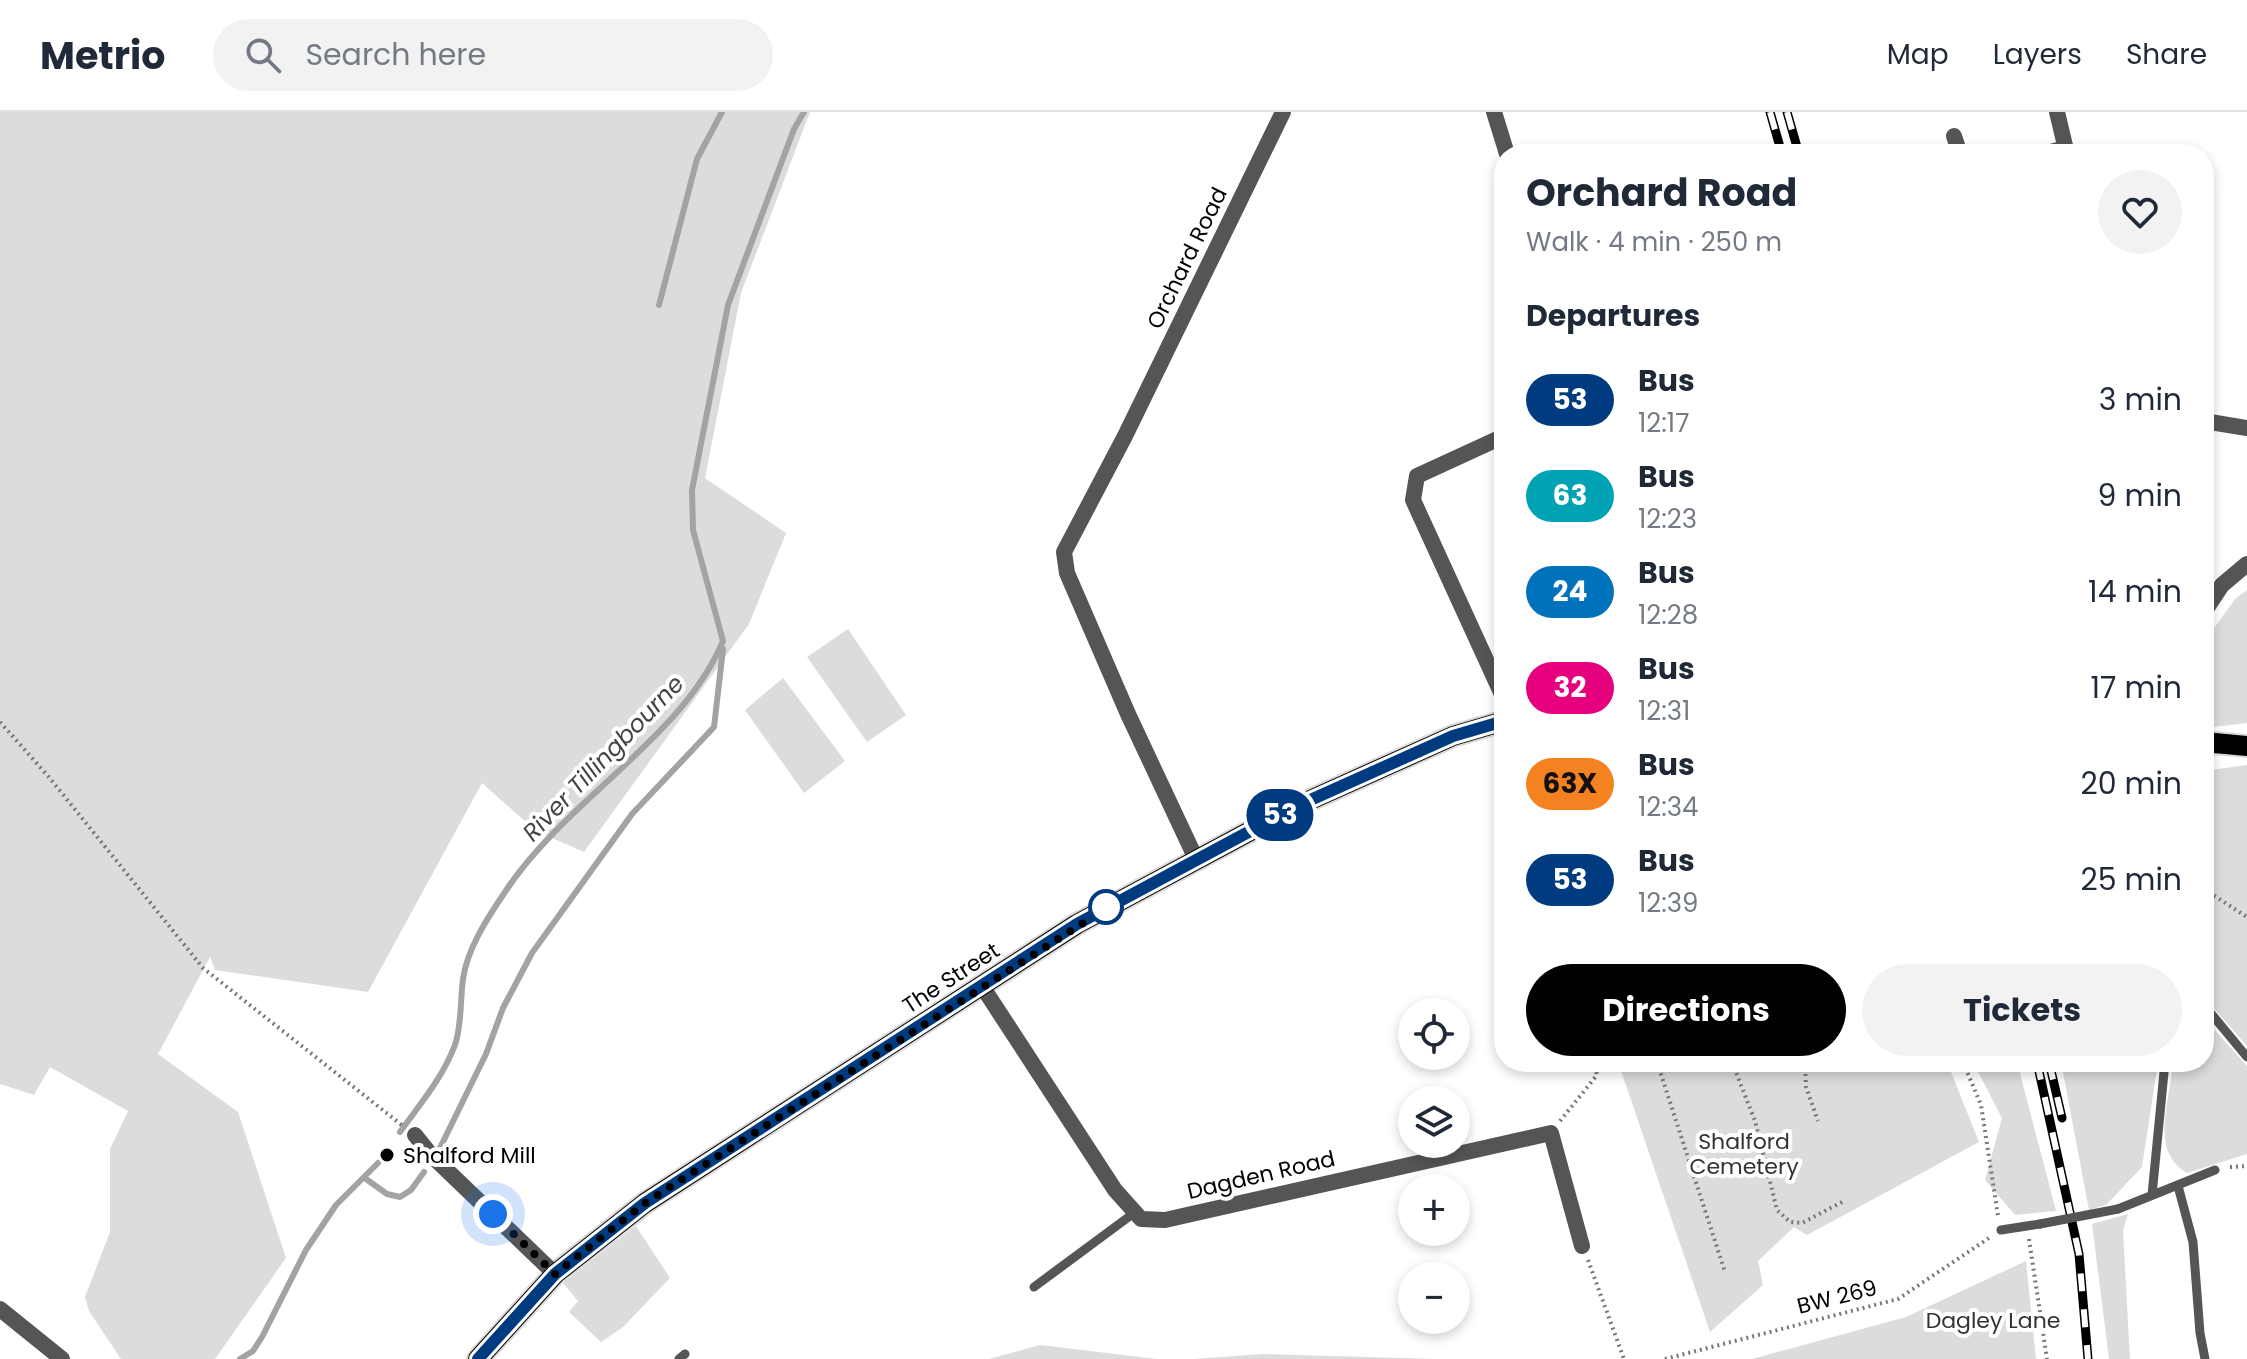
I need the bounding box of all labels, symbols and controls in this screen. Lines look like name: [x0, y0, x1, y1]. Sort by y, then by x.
search box: [213, 19, 773, 91]
text: Metrio: [40, 29, 165, 82]
icon: search: [241, 33, 285, 77]
text: Search here: [305, 33, 486, 76]
text: Map: [1887, 35, 1949, 74]
text: Layers: [1993, 35, 2082, 74]
text: Share: [2126, 35, 2207, 74]
text: Orchard Road: [1526, 166, 1797, 219]
button: heart: [2098, 170, 2182, 254]
street label: Orchard Road: [1139, 182, 1235, 334]
text: Walk · 4 min · 250 m: [1526, 224, 1782, 260]
text: Departures: [1526, 294, 1700, 337]
text: Bus: [1638, 359, 1695, 402]
text: 3 min: [2099, 378, 2182, 421]
text: 53: [1552, 380, 1588, 419]
text: 12:17: [1638, 405, 1689, 441]
text: Bus: [1638, 455, 1695, 498]
text: 9 min: [2098, 474, 2182, 517]
text: 63: [1553, 476, 1587, 515]
text: 12:23: [1638, 501, 1697, 537]
text: Bus: [1638, 551, 1695, 594]
text: 14 min: [2088, 570, 2182, 613]
text: 24: [1553, 572, 1587, 611]
text: 12:28: [1638, 597, 1698, 633]
text: Bus: [1638, 647, 1695, 690]
text: 17 min: [2091, 666, 2182, 709]
water label: River Tillingbourne: [515, 668, 691, 848]
text: 32: [1554, 668, 1586, 707]
text: 12:31: [1638, 693, 1690, 729]
text: Bus: [1638, 743, 1695, 786]
text: 20 min: [2080, 762, 2182, 805]
text: 63X: [1543, 764, 1597, 803]
line badge: 53: [1244, 789, 1316, 841]
text: 12:34: [1638, 789, 1698, 825]
text: 53: [1262, 795, 1298, 834]
text: Bus: [1638, 839, 1695, 882]
text: 25 min: [2080, 858, 2182, 901]
text: 53: [1552, 860, 1588, 899]
text: 12:39: [1638, 885, 1699, 921]
unlabelled marker: [1089, 890, 1123, 924]
street label: The Street: [896, 935, 1006, 1021]
button: Directions: [1526, 964, 1846, 1056]
button: Tickets: [1862, 964, 2182, 1056]
map controls: [1398, 998, 1470, 1334]
button: locate: [1398, 998, 1470, 1070]
button: layers: [1398, 1086, 1470, 1158]
park label: Shalford Cemetery: [1689, 1126, 1799, 1182]
place label: Shalford Mill: [403, 1140, 536, 1171]
street label: Dagden Road: [1184, 1143, 1338, 1207]
marker: Shalford Mill: [378, 1146, 396, 1164]
button: +: [1398, 1174, 1470, 1246]
your location: [473, 1194, 513, 1234]
button: −: [1398, 1262, 1470, 1334]
street label: BW 269: [1794, 1272, 1880, 1322]
park label: Dagley Lane: [1926, 1305, 2060, 1336]

